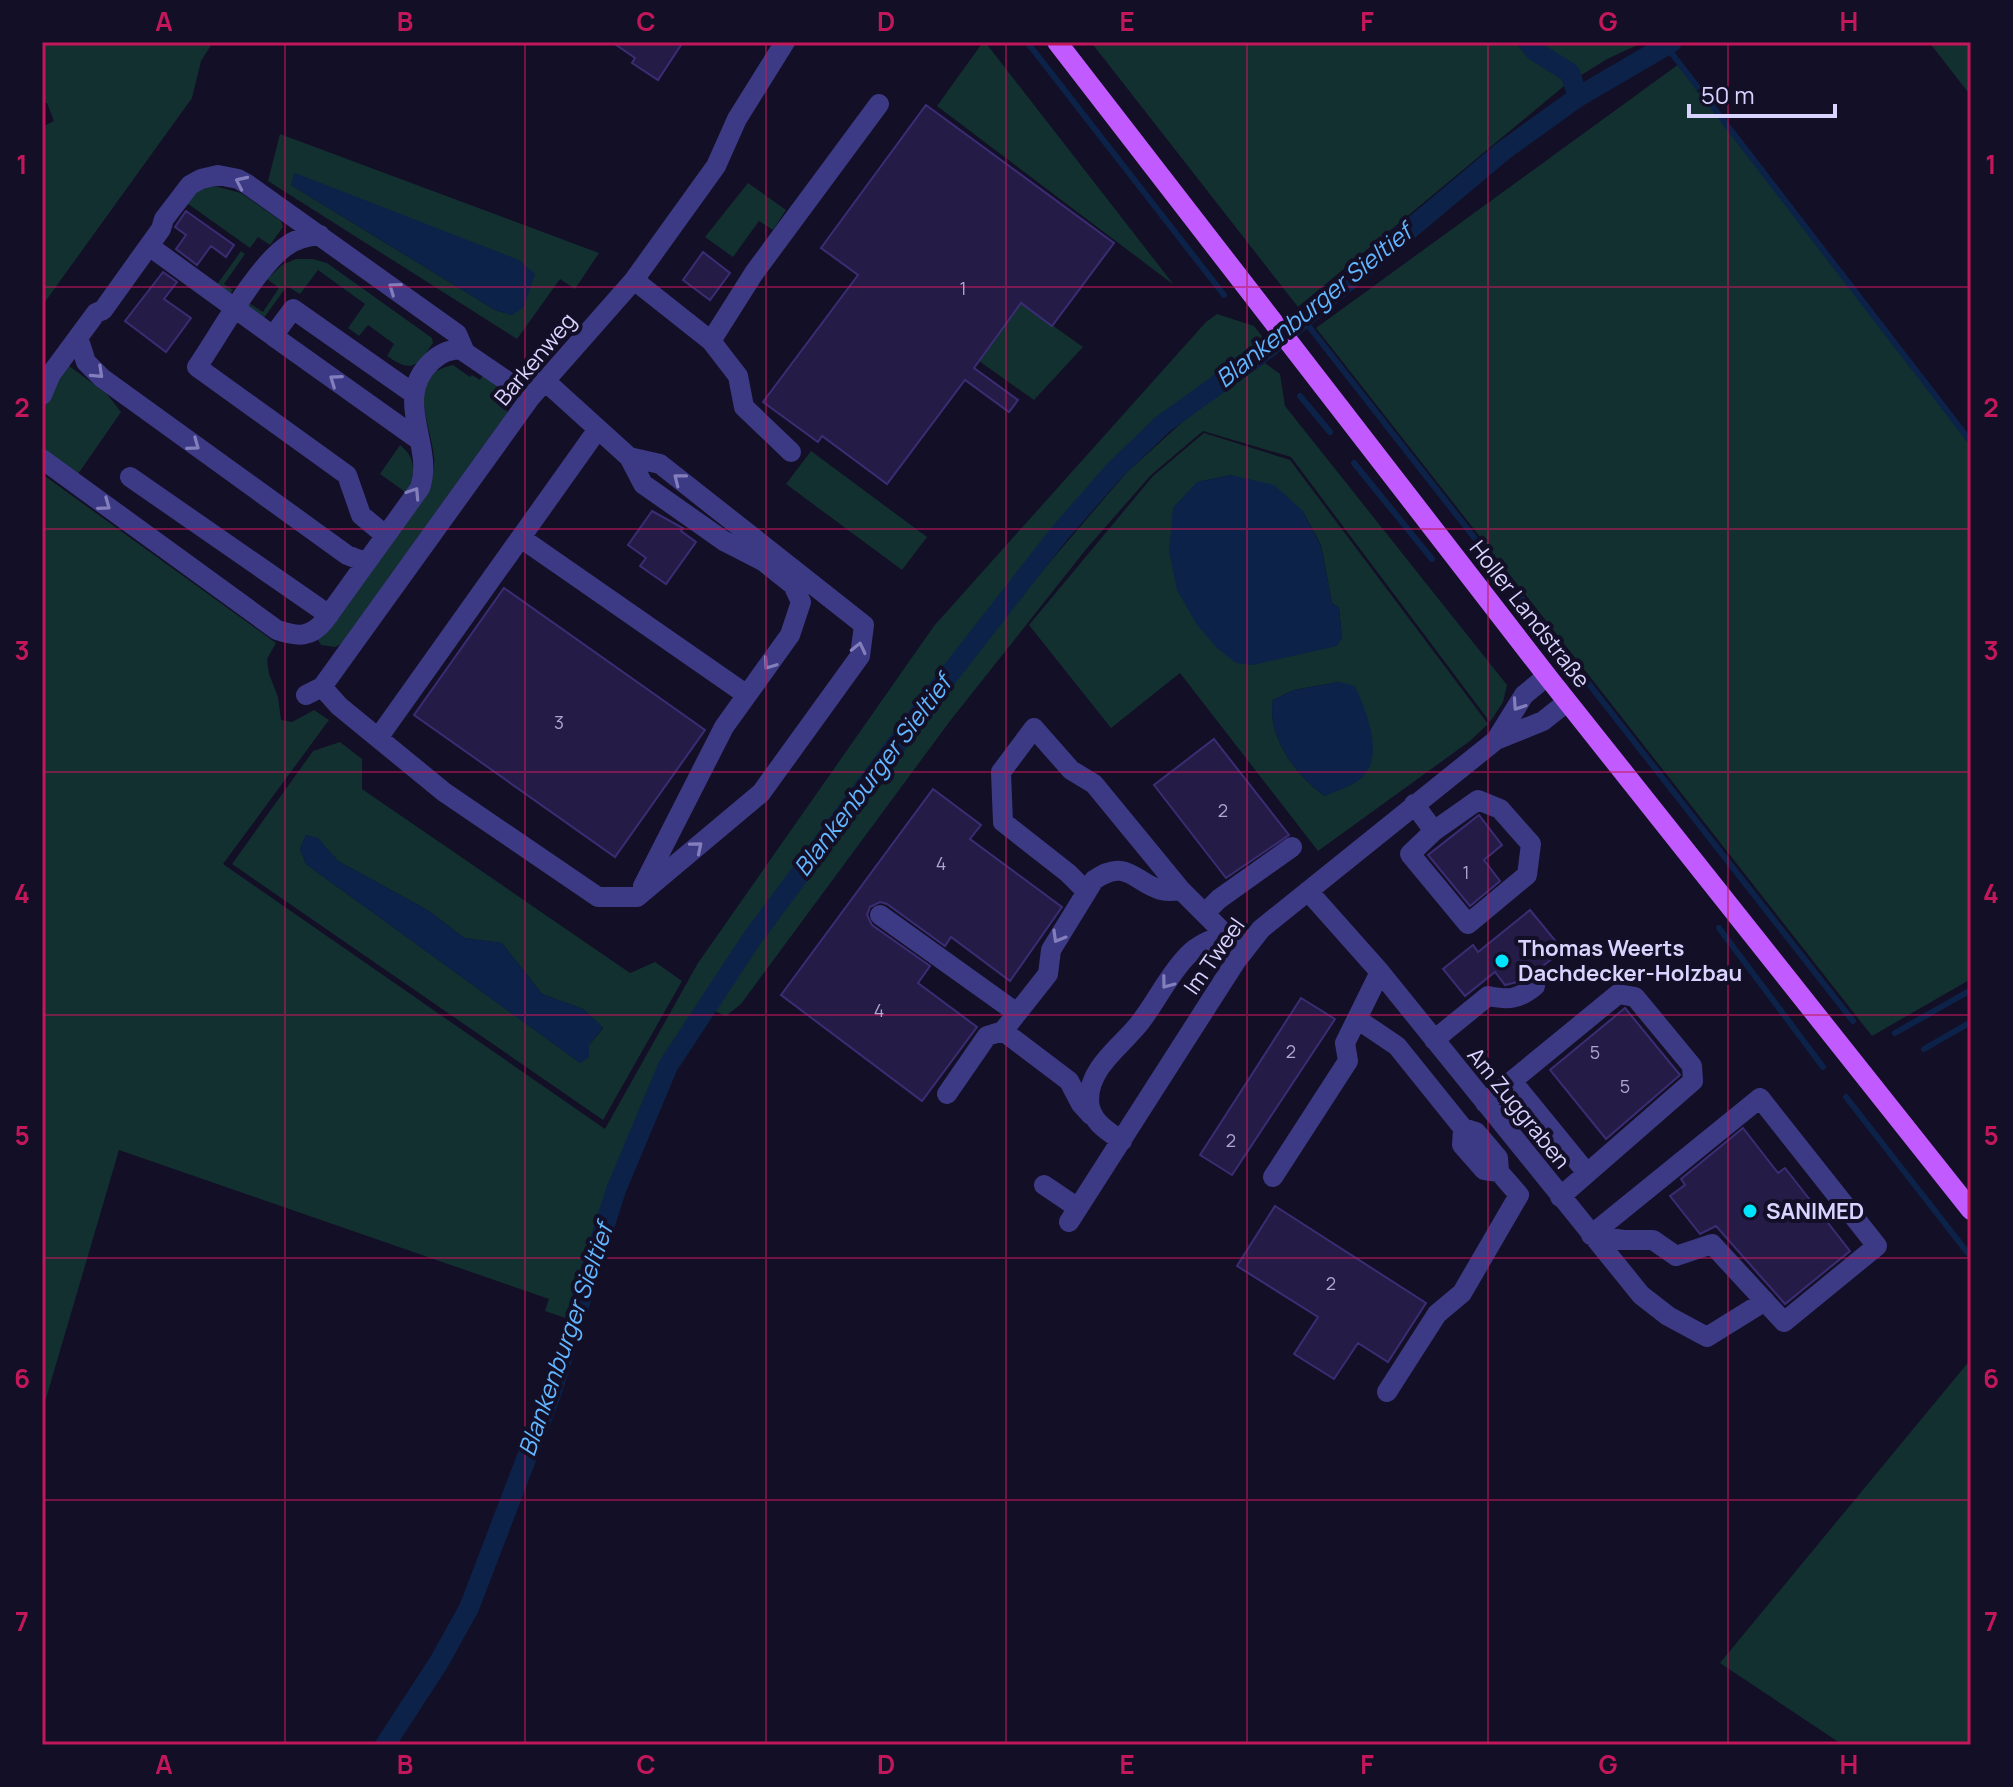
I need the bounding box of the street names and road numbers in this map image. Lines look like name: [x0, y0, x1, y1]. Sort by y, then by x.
street label: Barkenweg: [487, 306, 583, 412]
street label: Holler Landstraße: [1463, 534, 1597, 694]
street label: Im Tweel: [1177, 912, 1251, 1000]
street label: Am Zuggraben: [1461, 1041, 1577, 1175]

